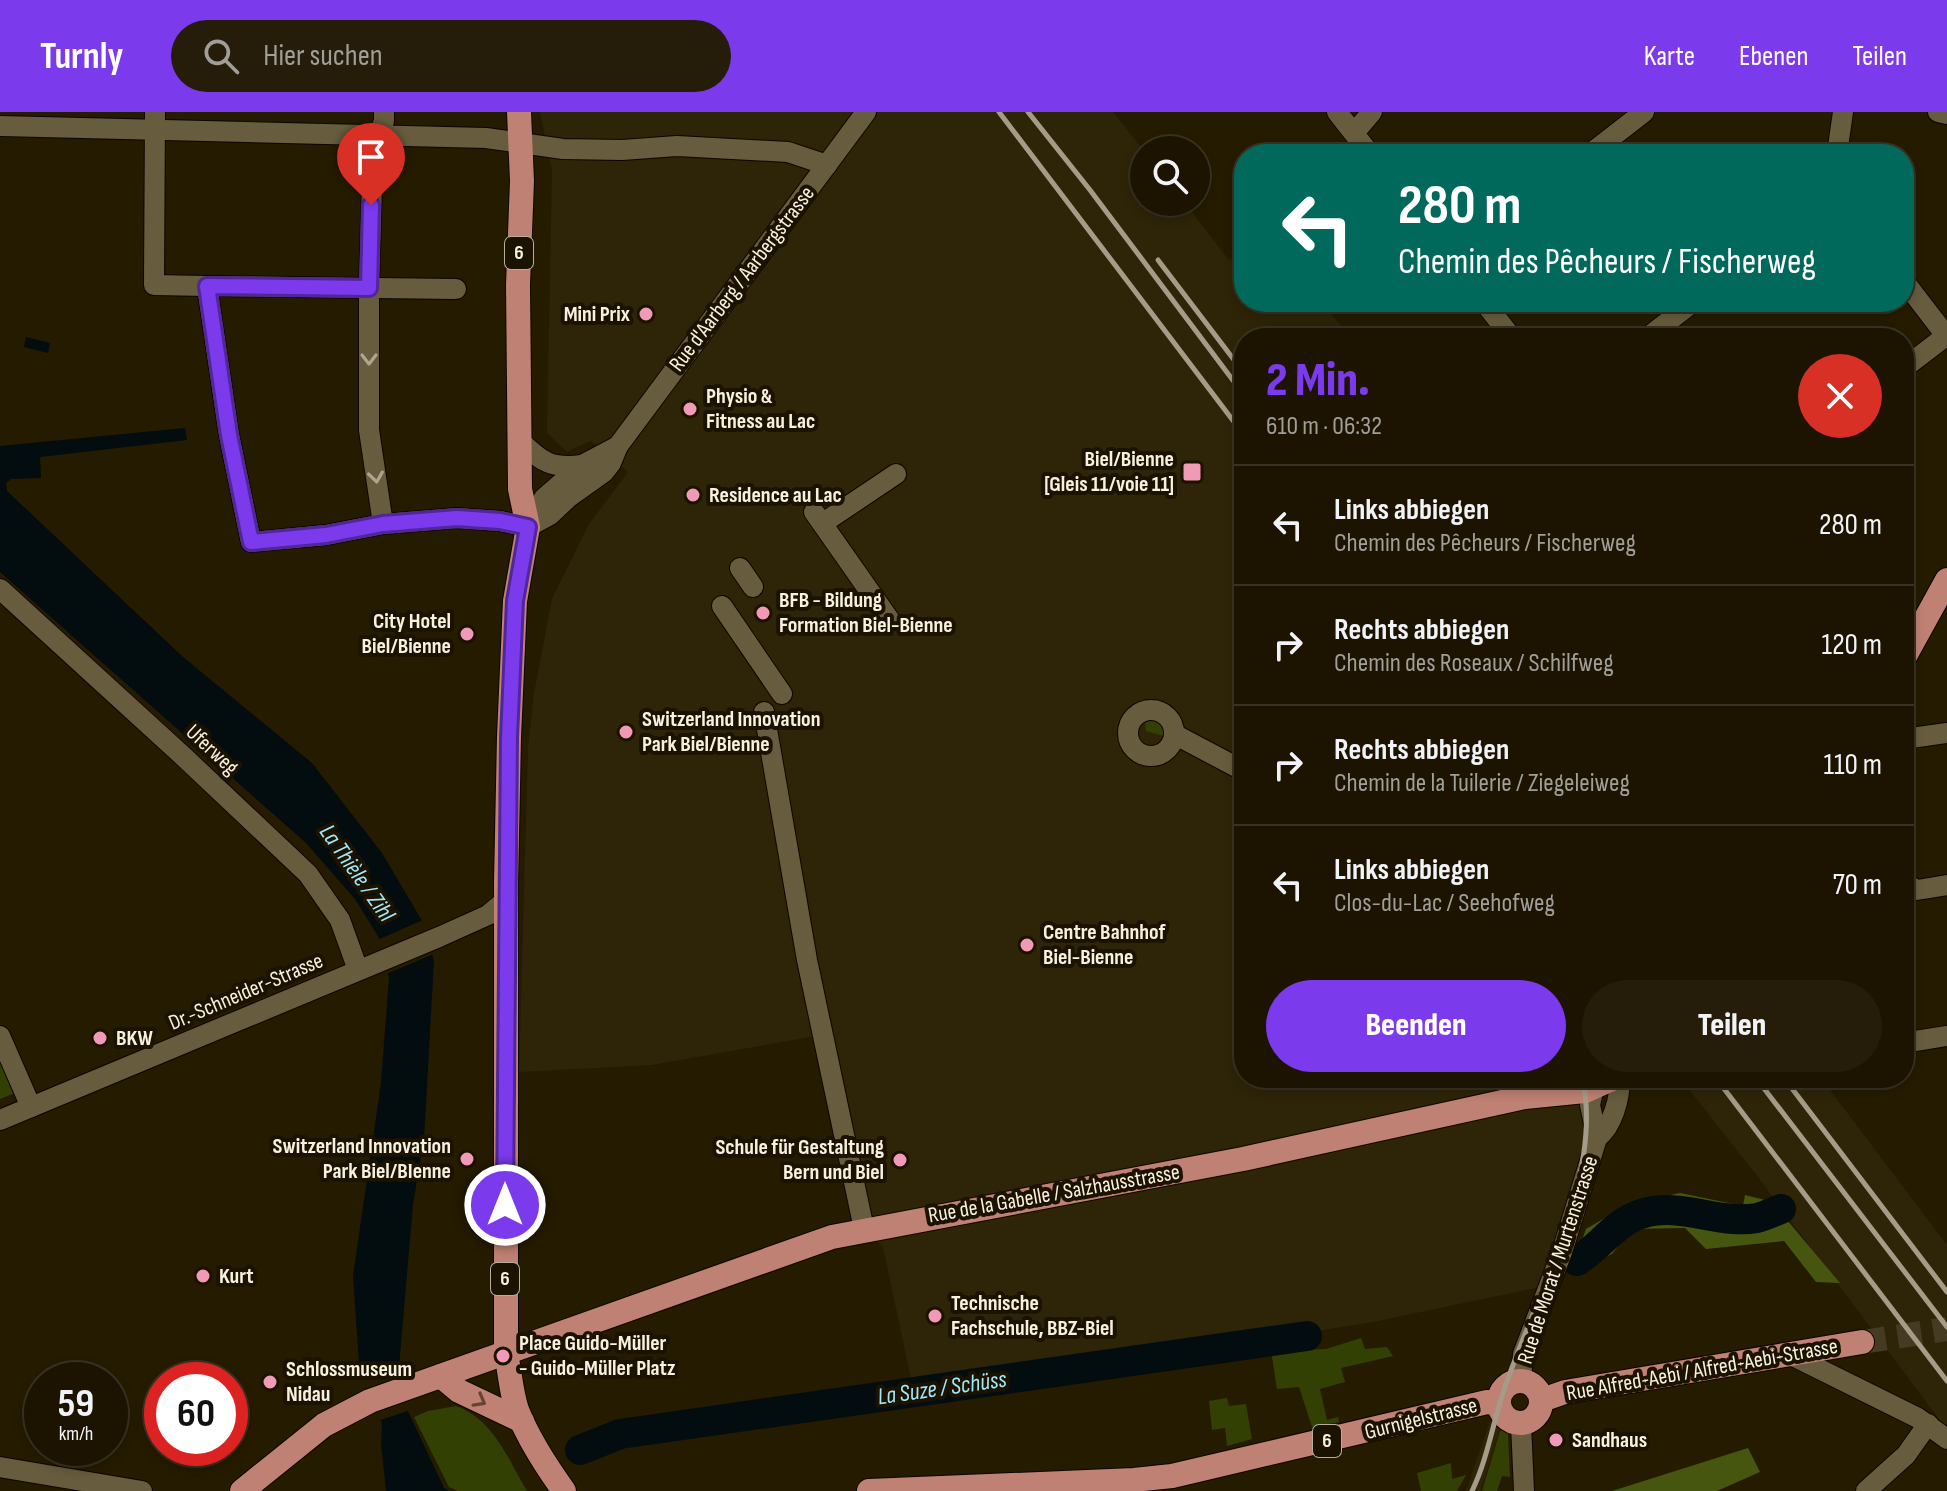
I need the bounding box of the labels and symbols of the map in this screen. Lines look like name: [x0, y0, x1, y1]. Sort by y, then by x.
pin: [337, 123, 405, 205]
street label: Rue d'Aarberg / Aarbergstrasse: [663, 181, 821, 377]
road number: 6: [505, 237, 533, 269]
place label: Mini Prix: [564, 301, 630, 328]
marker: Mini Prix: [637, 305, 655, 323]
one-way arrow: [360, 353, 378, 366]
place label: Physio & Fitness au Lac: [706, 383, 815, 435]
marker: Physio & Fitness au Lac: [681, 400, 699, 418]
place label: Biel/Bienne [Gleis 11/voie 11]: [1044, 446, 1174, 498]
marker: Biel/Bienne [Gleis 11/voie 11]: [1181, 461, 1203, 483]
one-way arrow: [367, 470, 384, 484]
place label: Residence au Lac: [709, 482, 842, 509]
marker: Residence au Lac: [684, 486, 702, 504]
place label: BFB - Bildung Formation Biel-Bienne: [779, 587, 953, 639]
marker: BFB - Bildung Formation Biel-Bienne: [754, 604, 772, 622]
place label: City Hotel Biel/Bienne: [361, 608, 451, 660]
marker: City Hotel Biel/Bienne: [458, 625, 476, 643]
place label: Switzerland Innovation Park Biel/Bienne: [642, 706, 821, 758]
street label: Uferweg: [180, 719, 244, 781]
marker: Switzerland Innovation Park Biel/Bienne: [617, 723, 635, 741]
water label: La Thièle / Zihl: [313, 819, 401, 928]
place label: Centre Bahnhof Biel-Bienne: [1043, 919, 1167, 971]
marker: Centre Bahnhof Biel-Bienne: [1018, 936, 1036, 954]
street label: Dr.-Schneider-Strasse: [165, 947, 327, 1037]
place label: BKW: [116, 1025, 153, 1052]
marker: BKW: [91, 1029, 109, 1047]
place label: Switzerland Innovation Park Biel/BIenne: [273, 1133, 451, 1185]
place label: Schule für Gestaltung Bern und Biel: [715, 1134, 884, 1186]
marker: Switzerland Innovation Park Biel/BIenne: [458, 1150, 476, 1168]
marker: Schule für Gestaltung Bern und Biel: [891, 1151, 909, 1169]
street label: Rue de Morat / Murtenstrasse: [1512, 1153, 1604, 1367]
street label: Rue de la Gabelle / Salzhausstrasse: [926, 1159, 1182, 1229]
position arrow: [463, 1163, 547, 1247]
place label: Kurt: [219, 1263, 254, 1290]
road number: 6: [491, 1263, 519, 1295]
marker: Kurt: [194, 1267, 212, 1285]
place label: Technische Fachschule, BBZ-Biel: [951, 1290, 1114, 1342]
marker: Technische Fachschule, BBZ-Biel: [926, 1307, 944, 1325]
place label: Place Guido-Müller - Guido-Müller Platz: [519, 1330, 676, 1382]
street label: Rue Alfred-Aebi / Alfred-Aebi-Strasse: [1564, 1333, 1840, 1407]
marker: Place Guido-Müller - Guido-Müller Platz: [494, 1347, 512, 1365]
place label: Schlossmuseum Nidau: [286, 1356, 412, 1408]
speed limit sign: 60: [144, 1362, 248, 1466]
water label: La Suze / Schüss: [876, 1365, 1009, 1411]
marker: Schlossmuseum Nidau: [261, 1373, 279, 1391]
one-way arrow: [472, 1392, 486, 1407]
street label: Gurnigelstrasse: [1362, 1392, 1480, 1446]
road number: 6: [1313, 1425, 1341, 1457]
place label: Sandhaus: [1572, 1427, 1647, 1454]
marker: Sandhaus: [1547, 1431, 1565, 1449]

